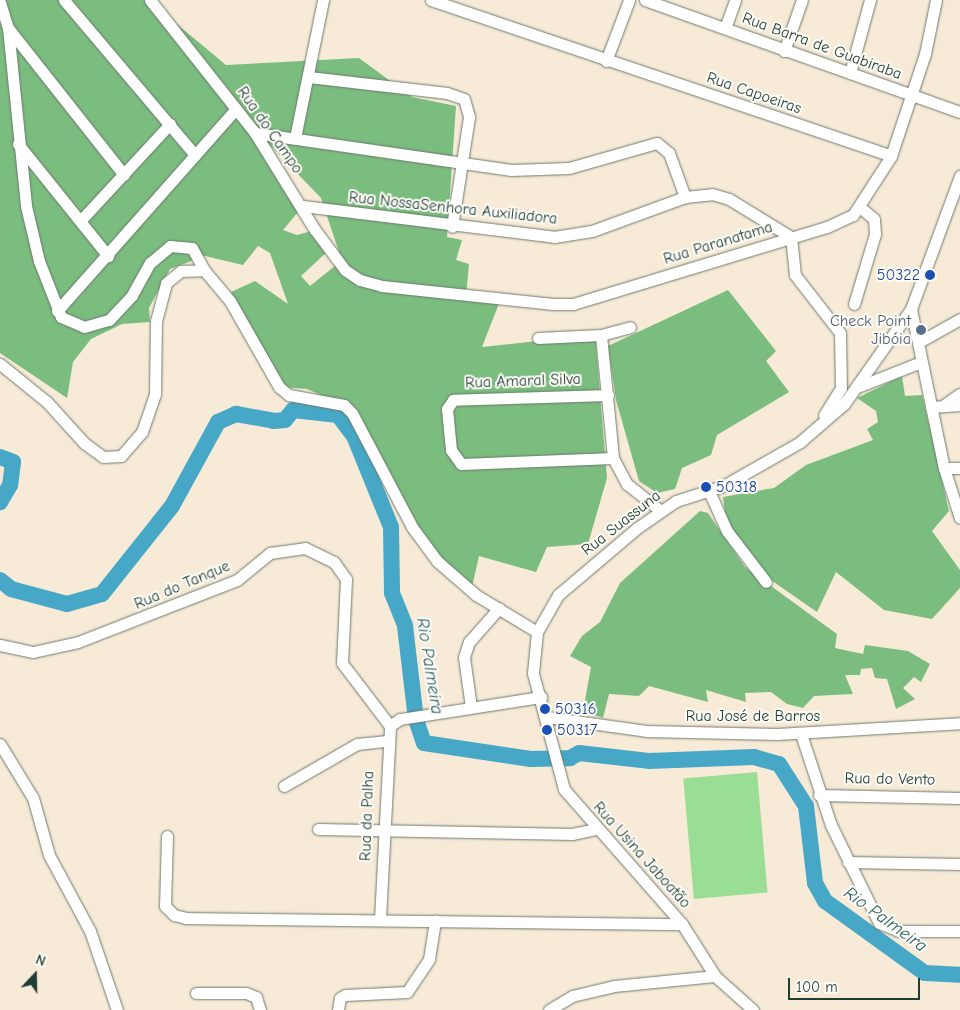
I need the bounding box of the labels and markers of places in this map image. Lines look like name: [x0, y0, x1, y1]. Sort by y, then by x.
place label: 50322: [877, 265, 920, 285]
marker: 50322: [924, 269, 936, 281]
place label: Check Point Jibóia: [830, 311, 911, 349]
marker: Check Point Jibóia: [915, 324, 927, 336]
place label: 50318: [716, 477, 757, 497]
marker: 50318: [700, 481, 712, 493]
place label: 50316: [555, 699, 597, 719]
marker: 50316: [539, 703, 551, 715]
place label: 50317: [557, 720, 597, 740]
marker: 50317: [541, 724, 553, 736]

